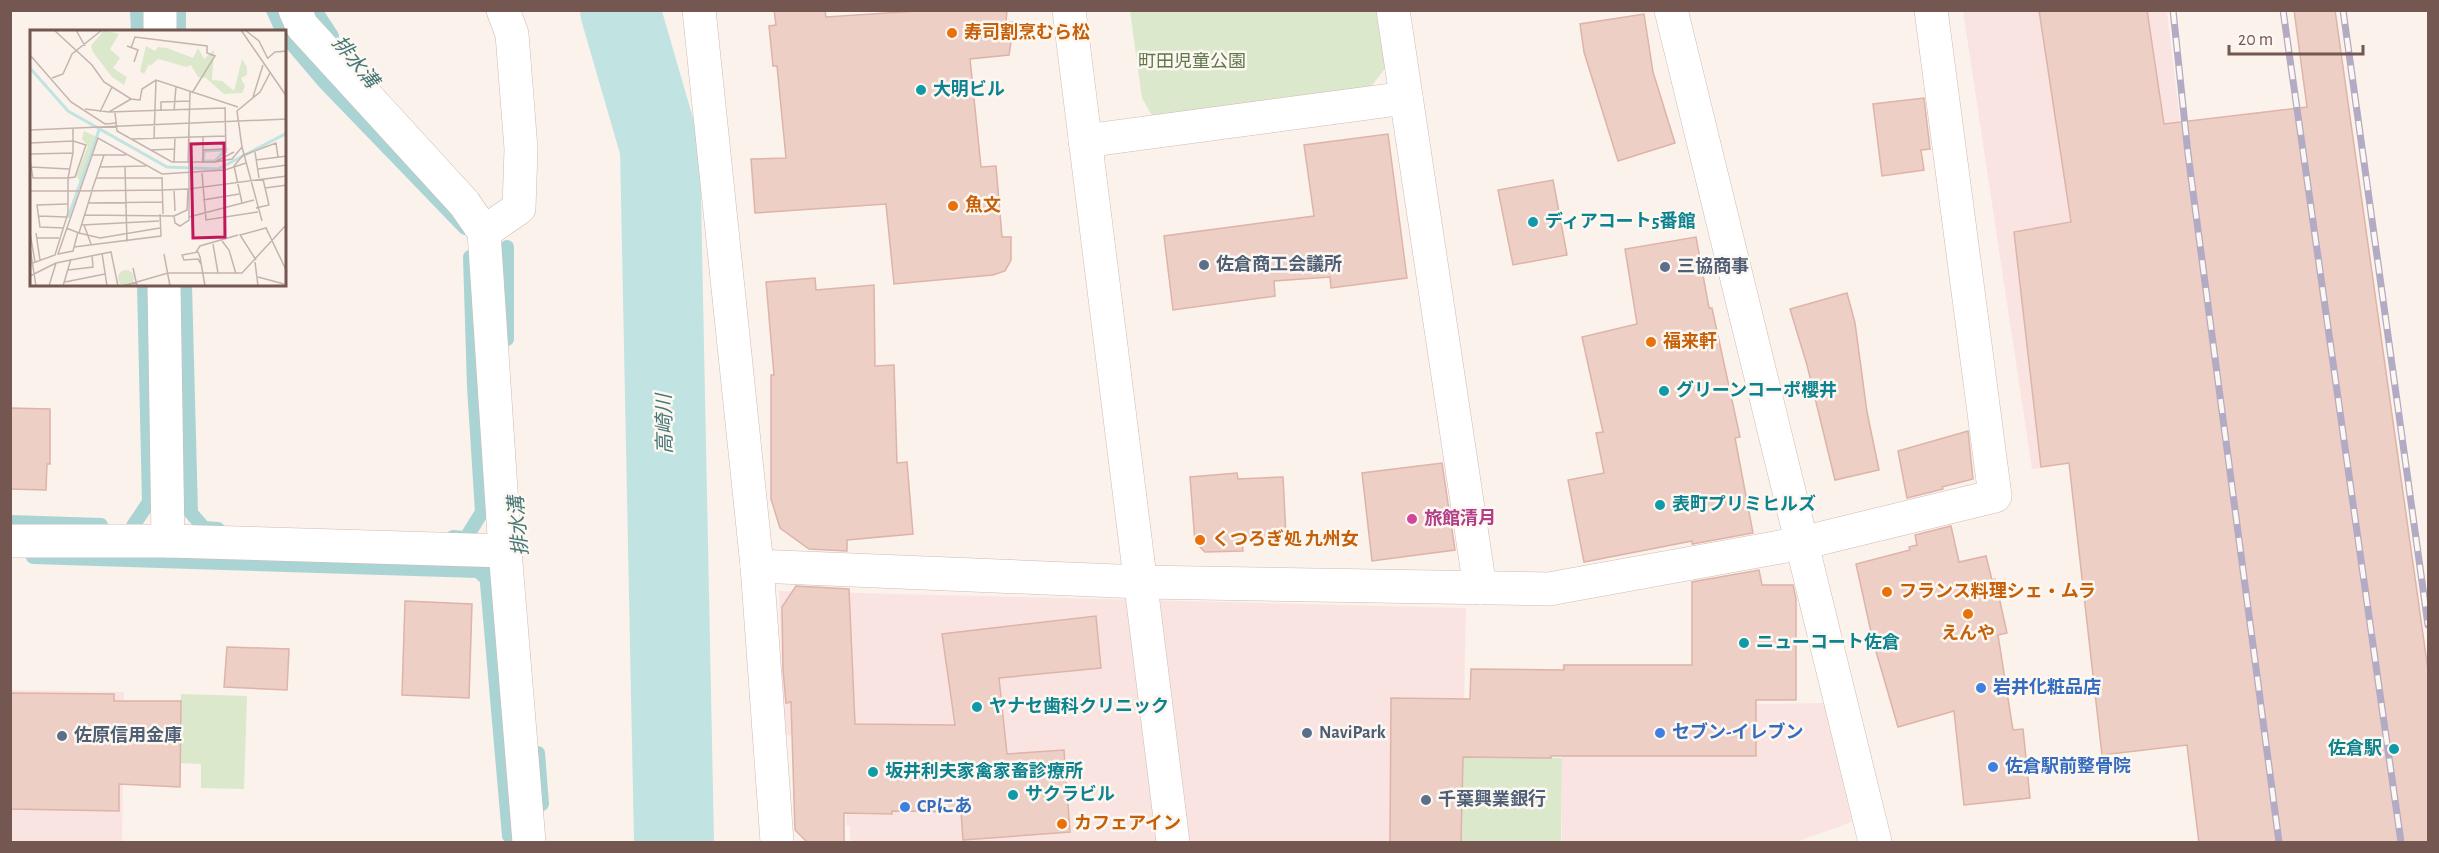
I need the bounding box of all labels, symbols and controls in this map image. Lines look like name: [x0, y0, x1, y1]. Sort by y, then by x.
scale bar: [2229, 18, 2362, 56]
place label: 寿司割烹むら松: [964, 22, 1090, 42]
marker: 寿司割烹むら松: [945, 26, 959, 40]
inset map: [30, 30, 286, 286]
text: 20 m: [2238, 31, 2273, 49]
water label: 排水溝: [328, 32, 384, 94]
park label: 町田児童公園: [1138, 52, 1246, 71]
place label: 大明ビル: [933, 79, 1005, 99]
marker: 大明ビル: [914, 83, 928, 97]
place label: 魚文: [965, 194, 1001, 215]
marker: 魚文: [946, 199, 960, 213]
place label: ディアコート5番館: [1545, 211, 1696, 231]
marker: ディアコート5番館: [1526, 215, 1540, 229]
place label: 佐倉商工会議所: [1216, 254, 1342, 274]
place label: 三協商事: [1677, 257, 1749, 276]
marker: 佐倉商工会議所: [1197, 258, 1211, 272]
marker: 三協商事: [1658, 260, 1672, 274]
place label: 福来軒: [1663, 332, 1717, 351]
marker: 福来軒: [1644, 335, 1658, 349]
place label: グリーンコーポ櫻井: [1676, 380, 1837, 400]
marker: グリーンコーポ櫻井: [1657, 384, 1671, 398]
water label: 高崎川: [653, 392, 676, 454]
water label: 排水溝: [505, 492, 532, 557]
place label: 表町プリミヒルズ: [1672, 494, 1816, 514]
marker: 表町プリミヒルズ: [1653, 498, 1667, 512]
place label: 旅館清月: [1424, 508, 1496, 528]
marker: 旅館清月: [1405, 512, 1419, 526]
place label: くつろぎ処 九州女: [1212, 529, 1359, 549]
marker: くつろぎ処 九州女: [1193, 533, 1207, 547]
place label: フランス料理シェ・ムラ: [1899, 581, 2096, 601]
marker: フランス料理シェ・ムラ: [1880, 585, 1894, 599]
marker: えんや: [1961, 607, 1975, 621]
place label: えんや: [1941, 624, 1995, 643]
place label: ニューコート佐倉: [1756, 632, 1900, 652]
marker: ニューコート佐倉: [1737, 636, 1751, 650]
place label: 岩井化粧品店: [1993, 677, 2101, 697]
marker: 岩井化粧品店: [1974, 681, 1988, 695]
place label: ヤナセ歯科クリニック: [989, 697, 1169, 716]
marker: ヤナセ歯科クリニック: [970, 700, 984, 714]
place label: セブン-イレブン: [1672, 722, 1803, 742]
place label: NaviPark: [1319, 724, 1386, 742]
place label: 佐原信用金庫: [74, 725, 182, 745]
marker: NaviPark: [1300, 726, 1314, 740]
marker: セブン-イレブン: [1653, 726, 1667, 740]
marker: 佐原信用金庫: [55, 729, 69, 743]
place label: 佐倉駅: [2328, 738, 2382, 758]
marker: 佐倉駅: [2387, 742, 2401, 756]
place label: 佐倉駅前整骨院: [2005, 756, 2131, 776]
marker: 佐倉駅前整骨院: [1986, 760, 2000, 774]
place label: 坂井利夫家禽家畜診療所: [885, 761, 1083, 781]
marker: 坂井利夫家禽家畜診療所: [866, 765, 880, 779]
place label: サクラビル: [1025, 784, 1115, 804]
marker: サクラビル: [1006, 788, 1020, 802]
place label: 千葉興業銀行: [1438, 788, 1546, 809]
marker: 千葉興業銀行: [1419, 793, 1433, 807]
place label: CPにあ: [917, 796, 972, 816]
marker: CPにあ: [898, 800, 912, 814]
place label: カフェアイン: [1074, 814, 1181, 833]
marker: カフェアイン: [1055, 817, 1069, 831]

